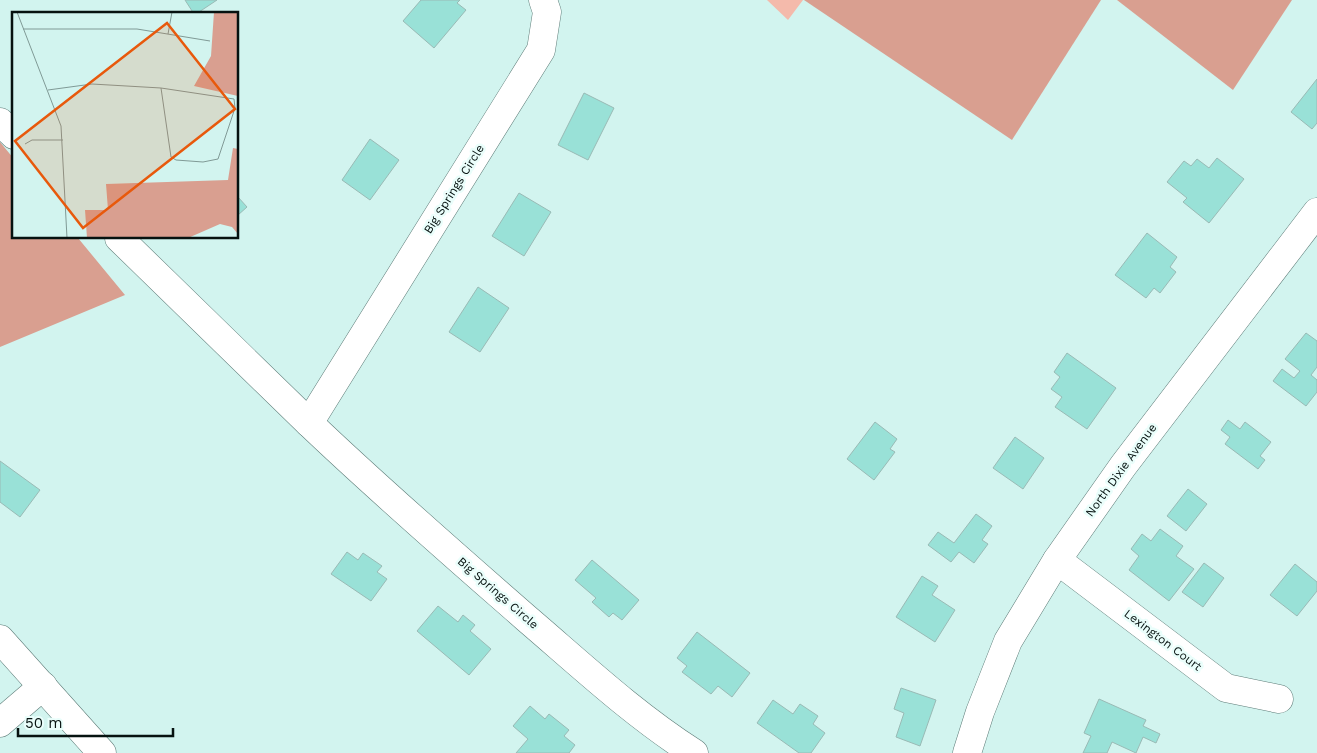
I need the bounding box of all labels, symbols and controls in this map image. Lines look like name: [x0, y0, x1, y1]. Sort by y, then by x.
inset map: [12, 12, 239, 239]
street label: Big Springs Circle: [421, 142, 487, 236]
street label: North Dixie Avenue: [1083, 421, 1159, 519]
street label: Big Springs Circle: [455, 554, 541, 632]
street label: Lexington Court: [1122, 606, 1204, 674]
scale bar: [18, 706, 172, 738]
text: 50 m: [25, 714, 62, 732]

